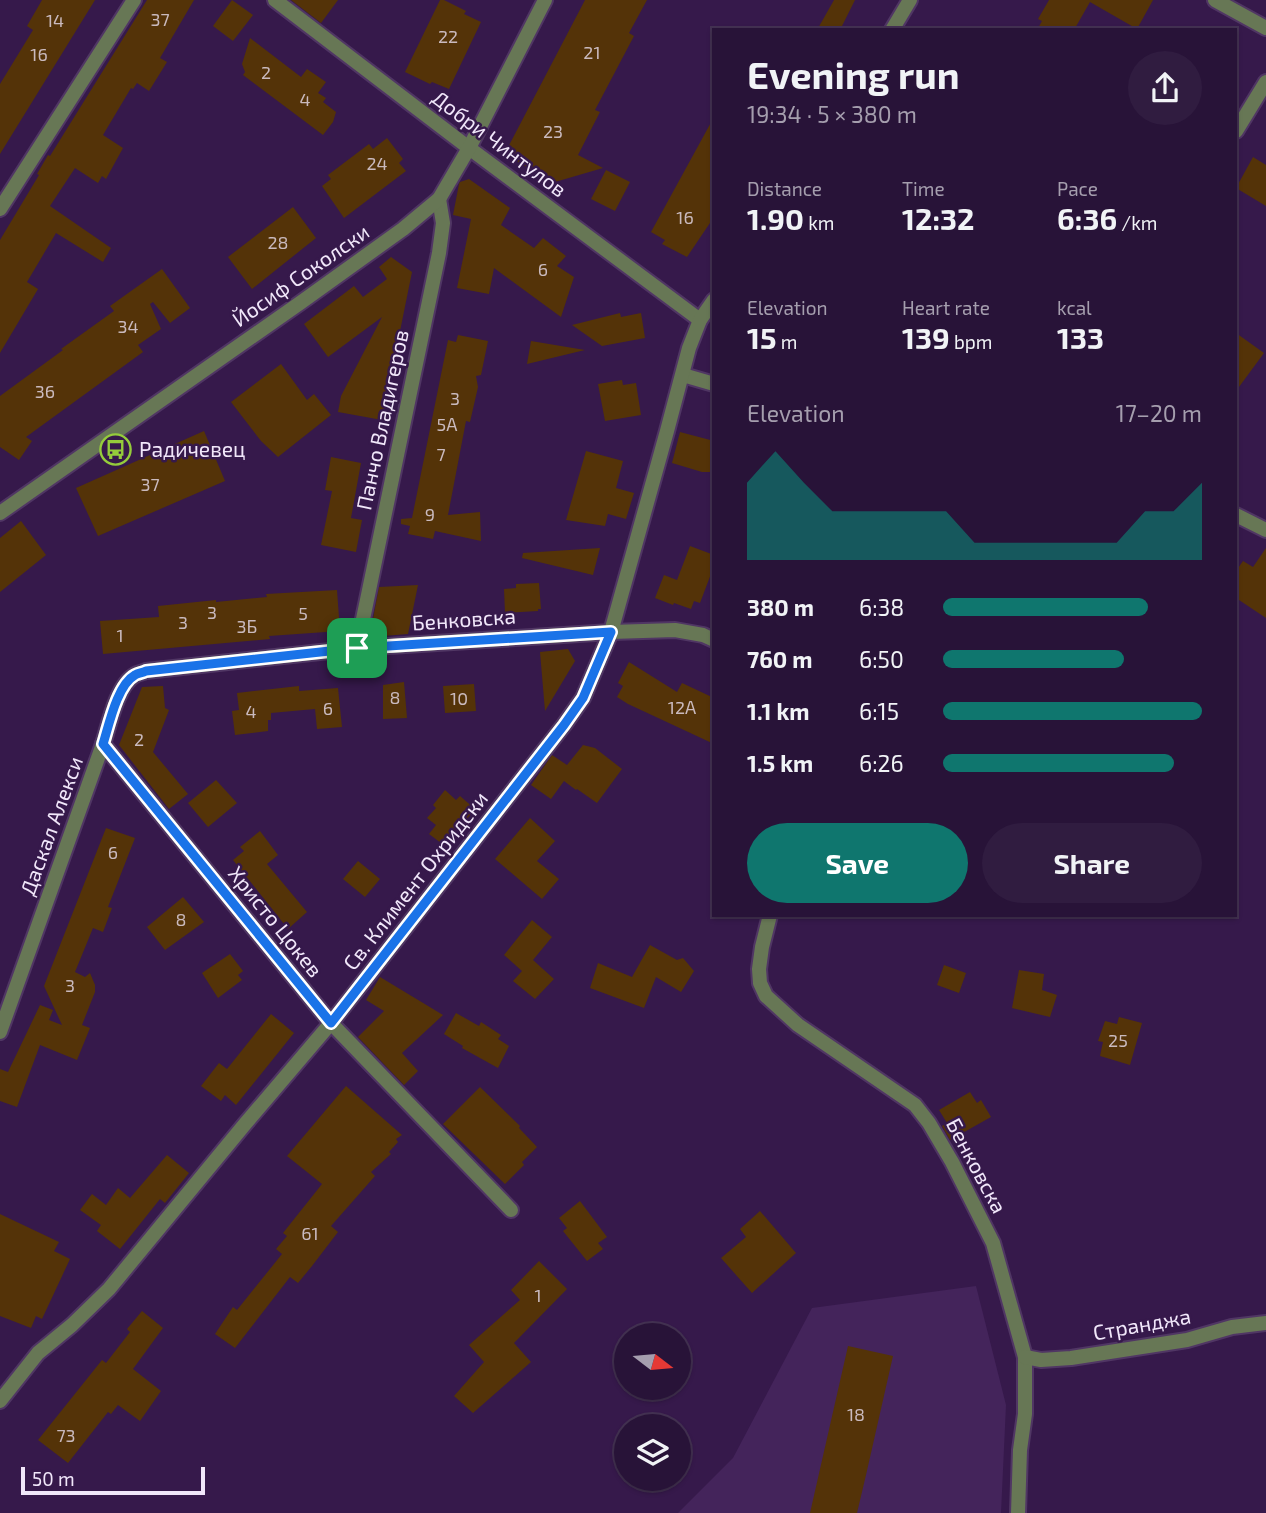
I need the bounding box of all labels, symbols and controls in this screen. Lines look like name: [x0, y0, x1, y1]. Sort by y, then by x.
house number: 37: [150, 8, 170, 30]
house number: 14: [46, 9, 64, 31]
house number: 22: [438, 25, 458, 47]
house number: 21: [583, 41, 601, 63]
house number: 16: [30, 43, 48, 65]
text: Evening run: [747, 51, 960, 97]
button: share: [1128, 51, 1202, 125]
house number: 2: [261, 61, 271, 83]
street label: Добри Чинтулов: [427, 84, 572, 202]
house number: 4: [299, 88, 311, 110]
text: 19:34 · 5 × 380 m: [747, 100, 917, 128]
house number: 23: [543, 120, 563, 142]
house number: 24: [366, 152, 388, 174]
text: Distance: [747, 177, 822, 200]
text: Time: [902, 177, 945, 200]
text: Pace: [1057, 177, 1098, 200]
text: 1.90: [747, 200, 804, 236]
text: 12:32: [902, 200, 975, 236]
text: 6:36: [1057, 200, 1117, 236]
house number: 16: [676, 206, 694, 228]
text: km: [804, 211, 834, 234]
text: /km: [1117, 211, 1158, 234]
street label: Йосиф Соколски: [227, 218, 373, 331]
house number: 28: [267, 231, 289, 253]
house number: 6: [538, 258, 548, 280]
text: Elevation: [747, 296, 828, 319]
text: Heart rate: [902, 296, 990, 319]
text: kcal: [1057, 296, 1092, 319]
house number: 34: [117, 315, 139, 337]
text: 15: [747, 319, 777, 355]
text: 139: [902, 319, 950, 355]
text: 133: [1057, 319, 1104, 355]
street label: Панчо Владигеров: [350, 327, 413, 512]
text: m: [777, 330, 797, 353]
text: bpm: [950, 330, 992, 353]
house number: 36: [35, 380, 55, 402]
house number: 3: [450, 387, 460, 409]
text: Elevation: [747, 399, 845, 427]
text: 17–20 m: [1116, 399, 1202, 427]
house number: 5А: [437, 413, 458, 435]
bus stop icon: Радичевец: [99, 433, 133, 467]
place label: Радичевец: [139, 436, 246, 461]
house number: 7: [436, 443, 446, 465]
house number: 37: [140, 473, 160, 495]
house number: 9: [425, 503, 435, 525]
text: 380 m: [747, 593, 814, 621]
text: 6:38: [859, 593, 904, 621]
house number: 3: [207, 601, 217, 623]
house number: 5: [298, 602, 308, 624]
street label: Бенковска: [411, 602, 517, 635]
house number: 3: [178, 611, 188, 633]
house number: 3Б: [237, 615, 257, 637]
pin: [327, 618, 387, 678]
house number: 1: [116, 624, 124, 646]
icon: arrive: [338, 629, 376, 667]
text: 760 m: [747, 645, 812, 673]
text: 6:50: [859, 645, 904, 673]
house number: 8: [390, 686, 400, 708]
house number: 10: [450, 687, 468, 709]
house number: 12А: [668, 696, 697, 718]
house number: 6: [323, 697, 333, 719]
text: 1.1 km: [747, 697, 810, 725]
text: 6:15: [859, 697, 899, 725]
house number: 4: [245, 700, 257, 722]
house number: 2: [134, 728, 144, 750]
text: 1.5 km: [747, 749, 813, 777]
text: 6:26: [859, 749, 904, 777]
street label: Даскал Алекси: [14, 753, 87, 898]
street label: Св. Климент Охридски: [337, 786, 492, 974]
button: Save: [747, 823, 968, 903]
button: Share: [982, 823, 1202, 903]
house number: 6: [108, 841, 118, 863]
street label: Христо Цокев: [224, 861, 328, 981]
house number: 8: [176, 908, 186, 930]
house number: 3: [65, 974, 75, 996]
house number: 25: [1108, 1029, 1128, 1051]
street label: Бенковска: [942, 1113, 1013, 1217]
house number: 61: [301, 1222, 319, 1244]
house number: 1: [534, 1284, 542, 1306]
street label: Странджа: [1091, 1303, 1193, 1344]
north arrow: [614, 1323, 691, 1400]
map controls: [614, 1323, 691, 1491]
house number: 18: [847, 1403, 865, 1425]
button: layers: [614, 1414, 691, 1491]
house number: 73: [56, 1424, 76, 1446]
scale bar: [21, 1464, 205, 1496]
text: 50 m: [32, 1467, 75, 1490]

